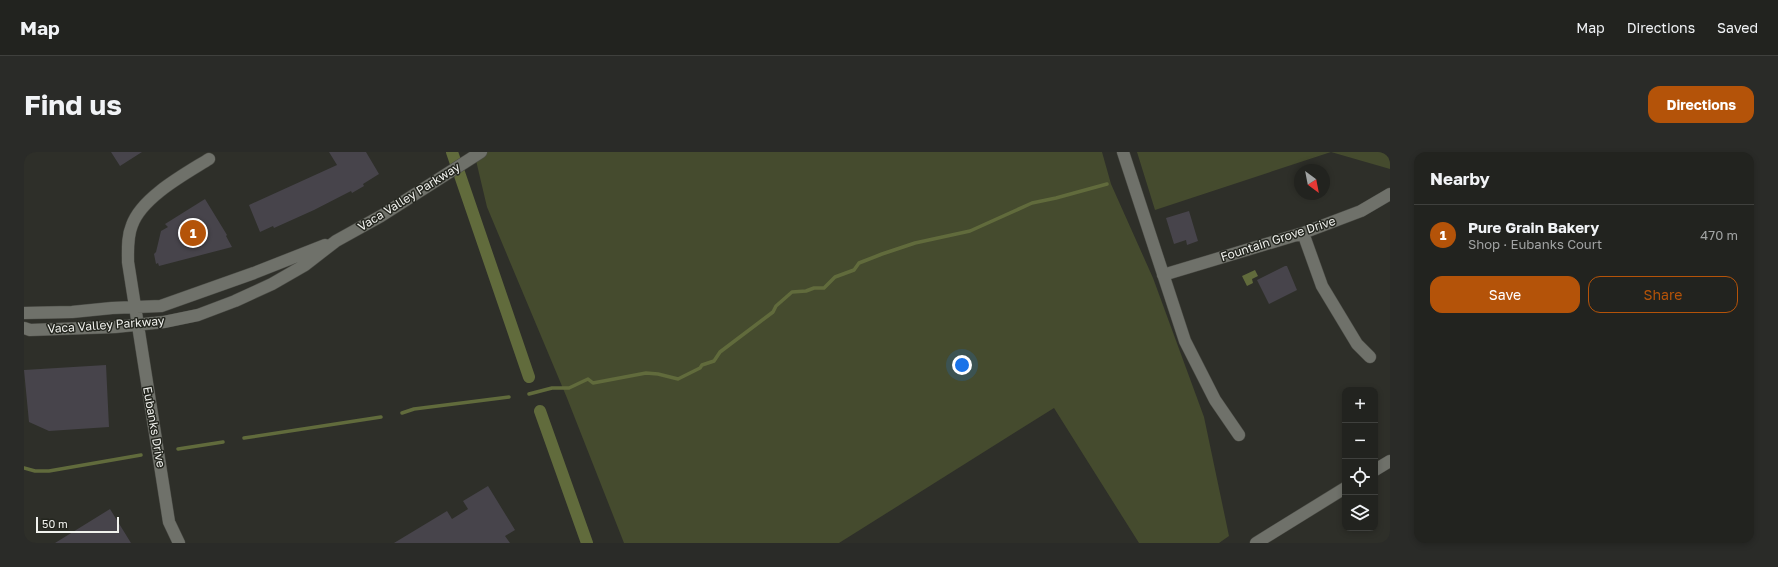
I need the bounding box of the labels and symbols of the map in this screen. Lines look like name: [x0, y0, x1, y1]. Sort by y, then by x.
street label: Vaca Valley Parkway: [355, 159, 463, 234]
north arrow: [1294, 164, 1330, 200]
street label: Fountain Grove Drive: [1218, 213, 1337, 264]
pin: 1: [180, 218, 206, 248]
street label: Vaca Valley Parkway: [47, 313, 165, 336]
your location: [952, 355, 972, 375]
street label: Eubanks Drive: [140, 385, 169, 469]
scale bar: [36, 515, 119, 534]

